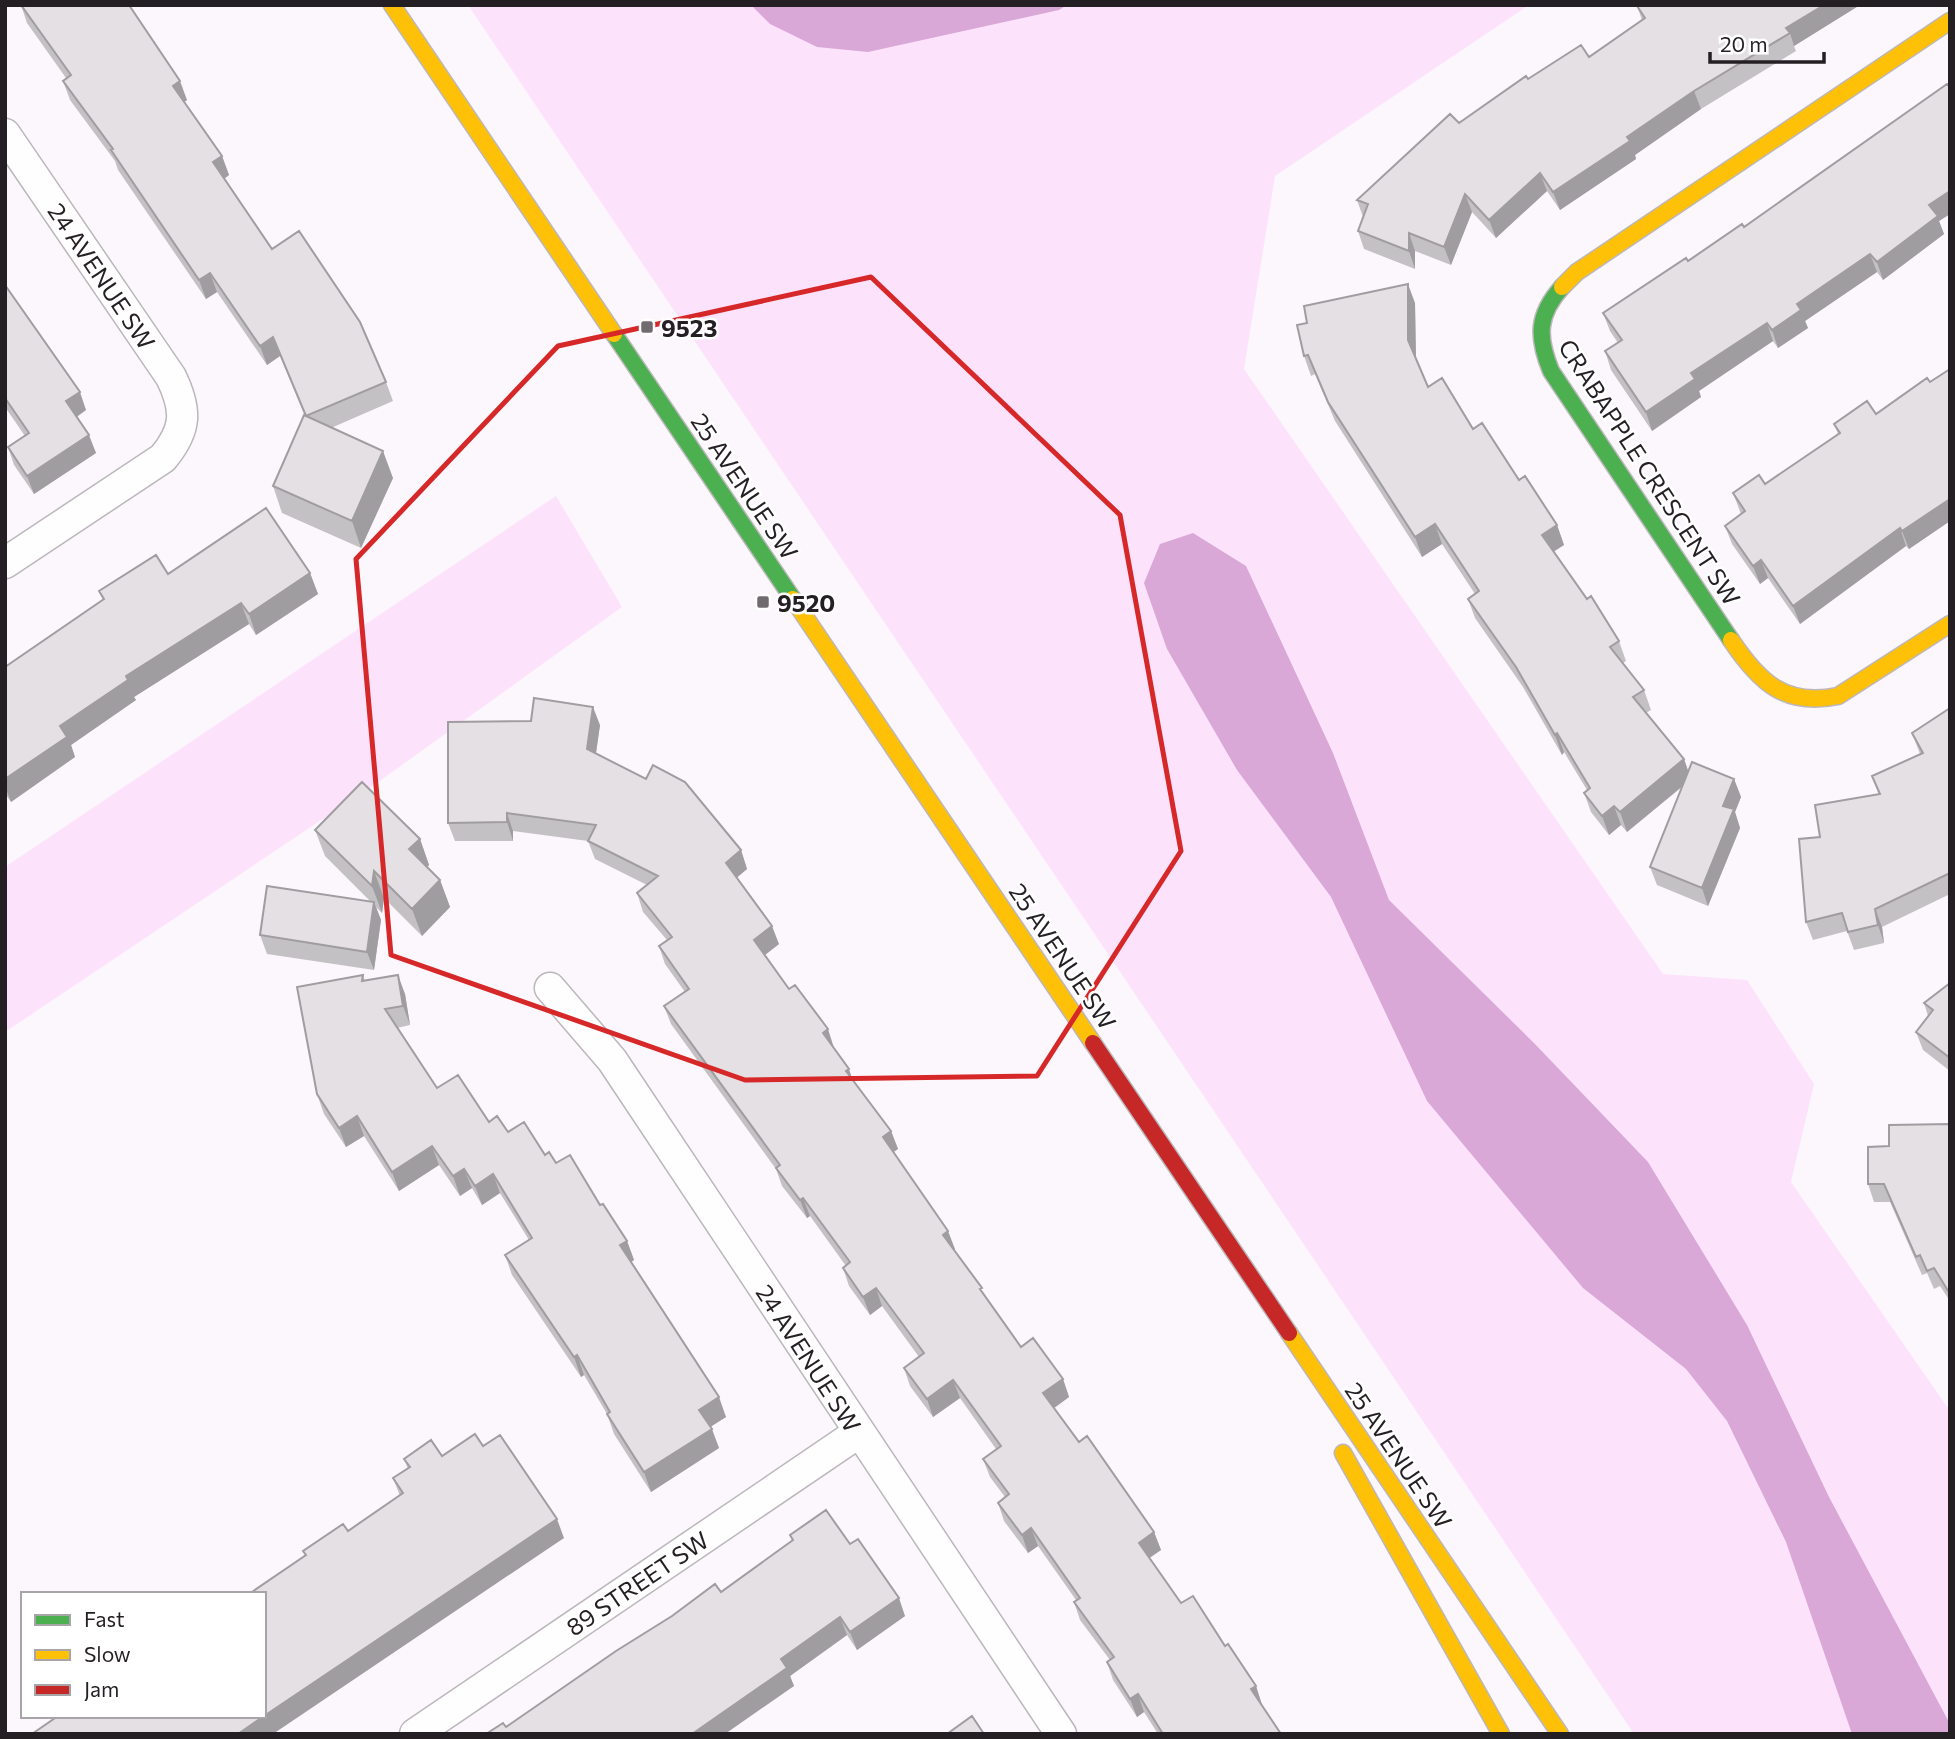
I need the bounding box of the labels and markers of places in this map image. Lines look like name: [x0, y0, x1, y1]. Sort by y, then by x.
place label: 9523: [661, 313, 717, 342]
marker: 9523: [639, 319, 655, 335]
place label: 9520: [777, 588, 835, 617]
marker: 9520: [755, 594, 771, 610]

